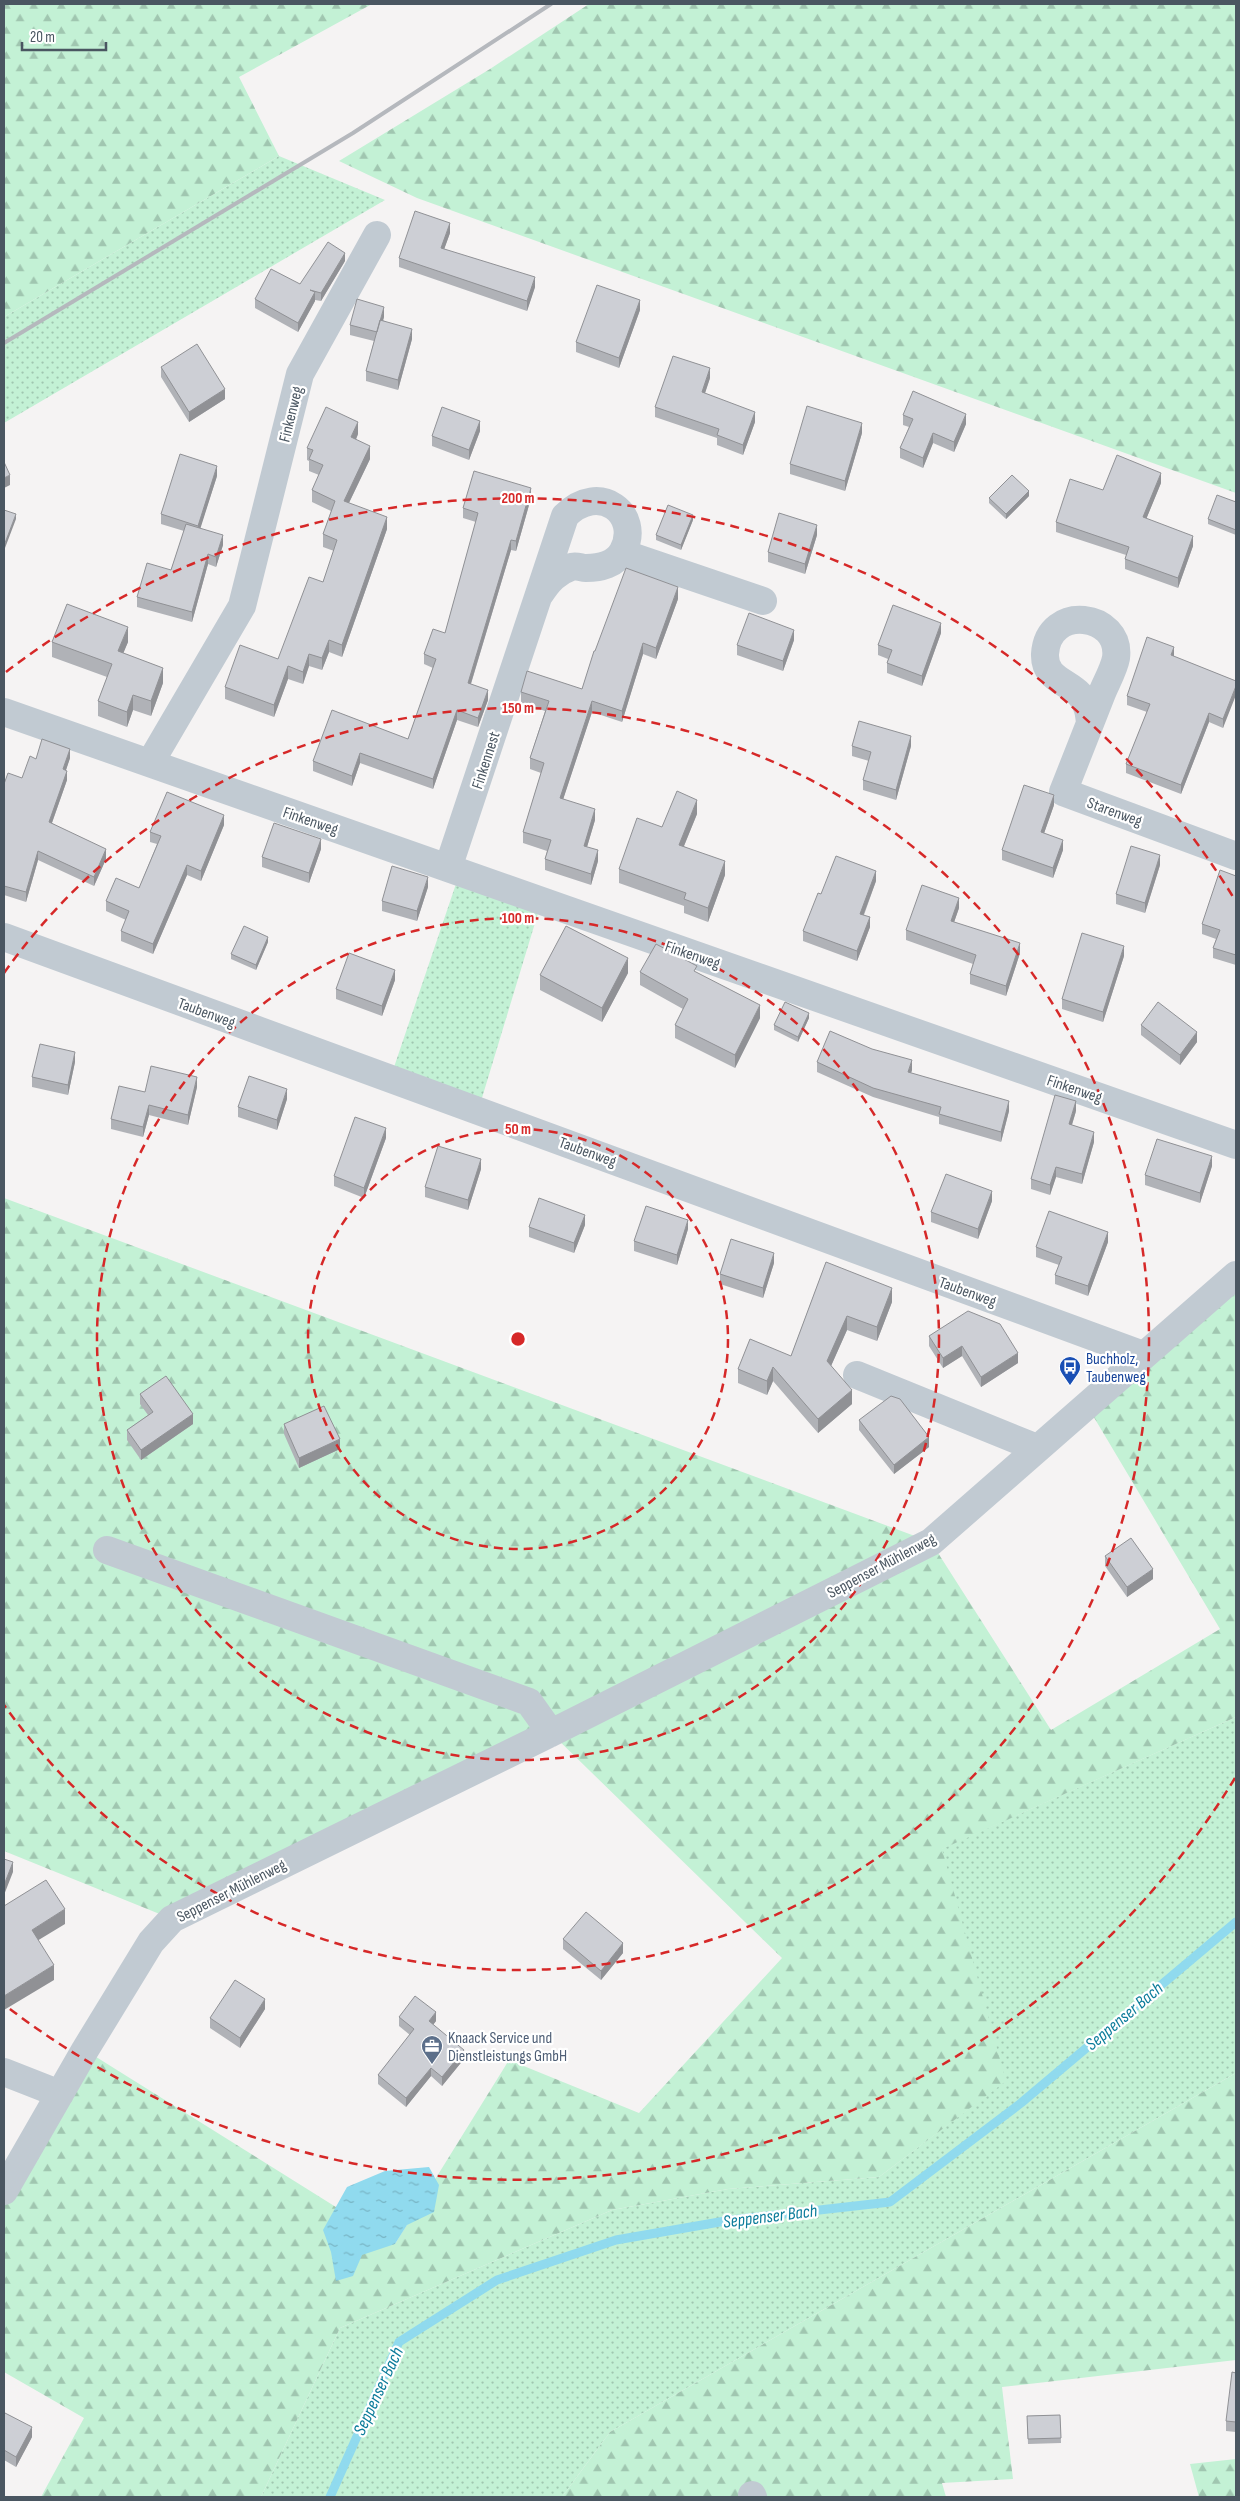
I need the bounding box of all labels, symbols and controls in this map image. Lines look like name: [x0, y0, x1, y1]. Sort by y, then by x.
scale bar: [22, 20, 106, 52]
text: 20 m: [30, 28, 55, 47]
street label: Finkenweg: [275, 384, 308, 444]
text: 200 m: [501, 489, 535, 508]
text: 150 m: [502, 699, 534, 718]
street label: Finkennest: [468, 729, 505, 792]
street label: Starenweg: [1084, 794, 1145, 831]
street label: Finkenweg: [280, 803, 341, 840]
text: 100 m: [502, 909, 534, 928]
street label: Finkenweg: [662, 937, 723, 974]
street label: Taubenweg: [175, 994, 238, 1033]
street label: Finkenweg: [1044, 1071, 1105, 1108]
text: 50 m: [505, 1120, 531, 1139]
street label: Taubenweg: [556, 1133, 619, 1172]
street label: Taubenweg: [936, 1273, 999, 1312]
centre of rings: [509, 1330, 527, 1348]
place label: Buchholz, Taubenweg: [1086, 1350, 1146, 1387]
bus stop icon: Buchholz, Taubenweg: [1058, 1355, 1082, 1386]
street label: Seppenser Mühlenweg: [824, 1530, 939, 1603]
street label: Seppenser Mühlenweg: [174, 1856, 290, 1927]
water label: Seppenser Bach: [1081, 1978, 1168, 2055]
place label: Knaack Service und Dienstleistungs GmbH: [448, 2029, 567, 2066]
office icon: Knaack Service und Dienstleistungs GmbH: [420, 2034, 444, 2065]
water label: Seppenser Bach: [722, 2200, 819, 2233]
water label: Seppenser Bach: [349, 2343, 408, 2439]

